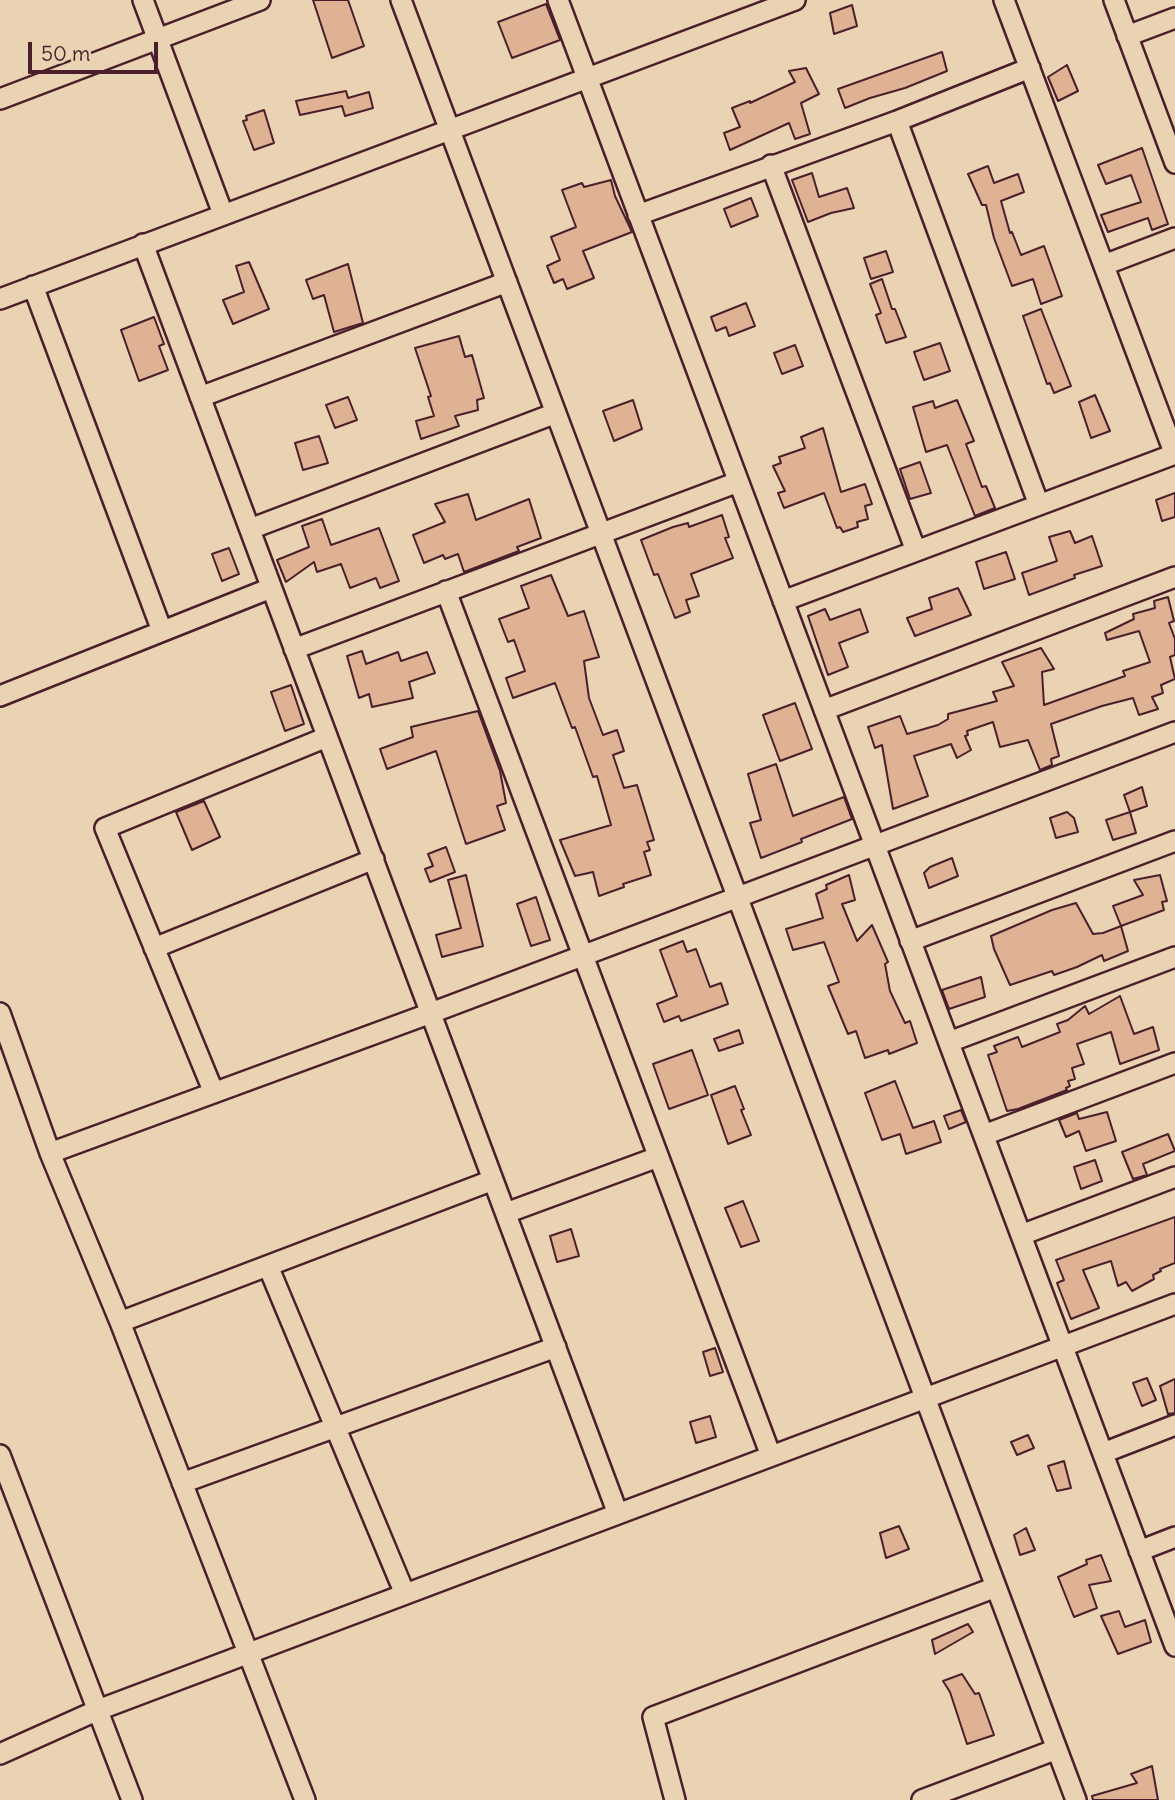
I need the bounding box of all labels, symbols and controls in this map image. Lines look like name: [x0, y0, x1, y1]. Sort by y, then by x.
scale bar: [32, 28, 161, 72]
text: 50 m: [41, 40, 90, 67]

